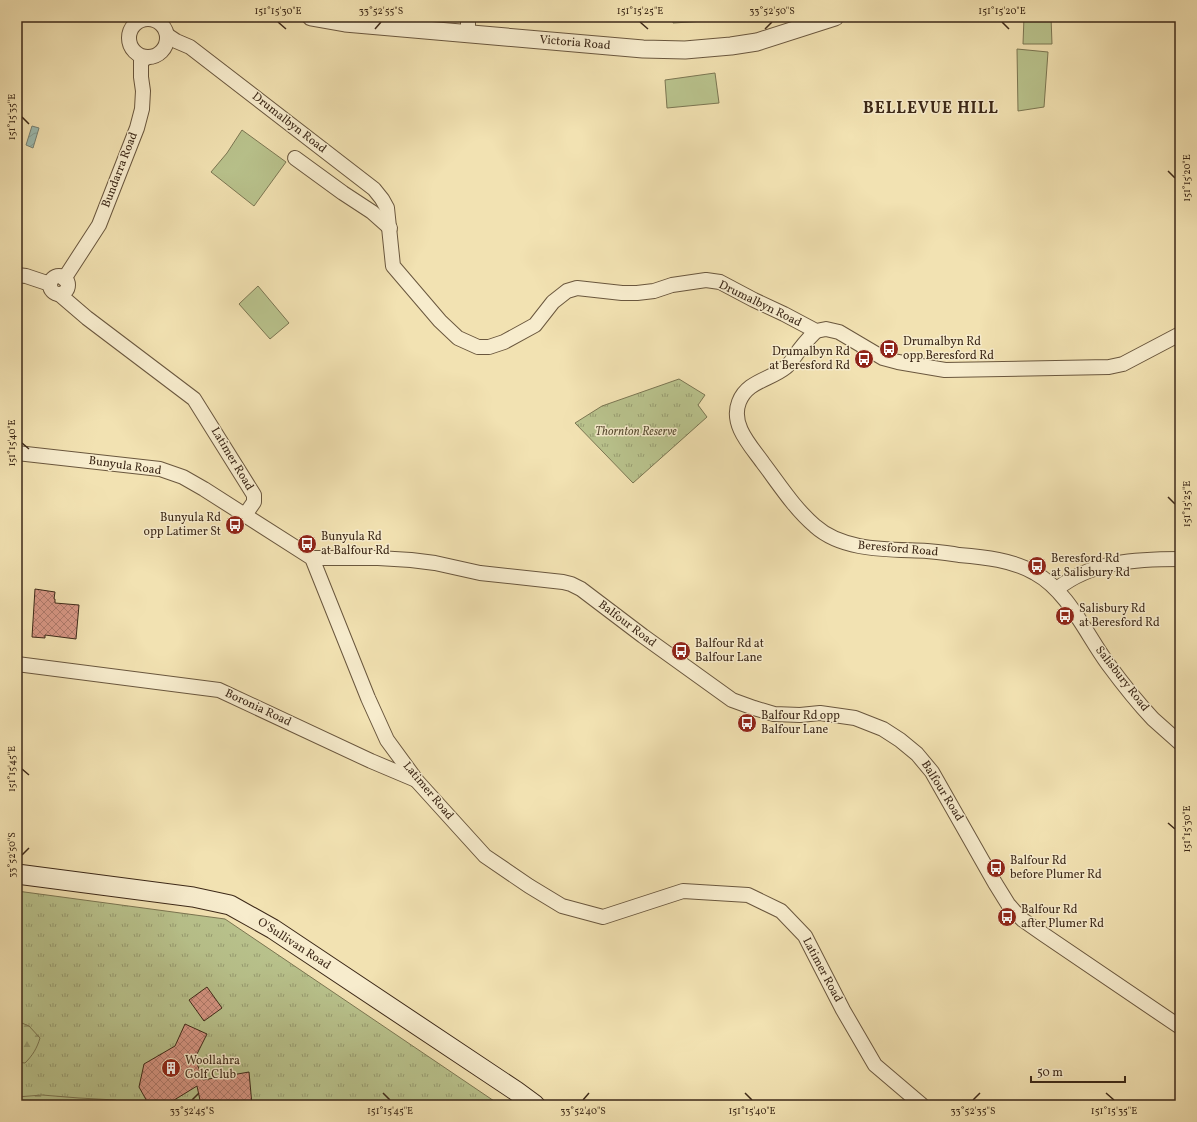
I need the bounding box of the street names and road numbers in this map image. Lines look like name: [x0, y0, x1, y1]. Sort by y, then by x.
street label: Victoria Road: [539, 32, 611, 54]
street label: Drumalbyn Road: [248, 89, 330, 157]
street label: Bundarra Road: [98, 130, 142, 210]
street label: Drumalbyn Road: [716, 277, 804, 331]
street label: Latimer Road: [207, 424, 257, 494]
street label: Bunyula Road: [88, 453, 163, 479]
street label: Beresford Road: [857, 538, 939, 561]
street label: Balfour Road: [595, 597, 659, 651]
street label: Salisbury Road: [1091, 643, 1153, 715]
street label: Boronia Road: [222, 686, 294, 730]
street label: Balfour Road: [917, 758, 967, 825]
street label: Latimer Road: [399, 759, 457, 824]
street label: O'Sullivan Road: [254, 914, 334, 974]
street label: Latimer Road: [798, 935, 846, 1005]

